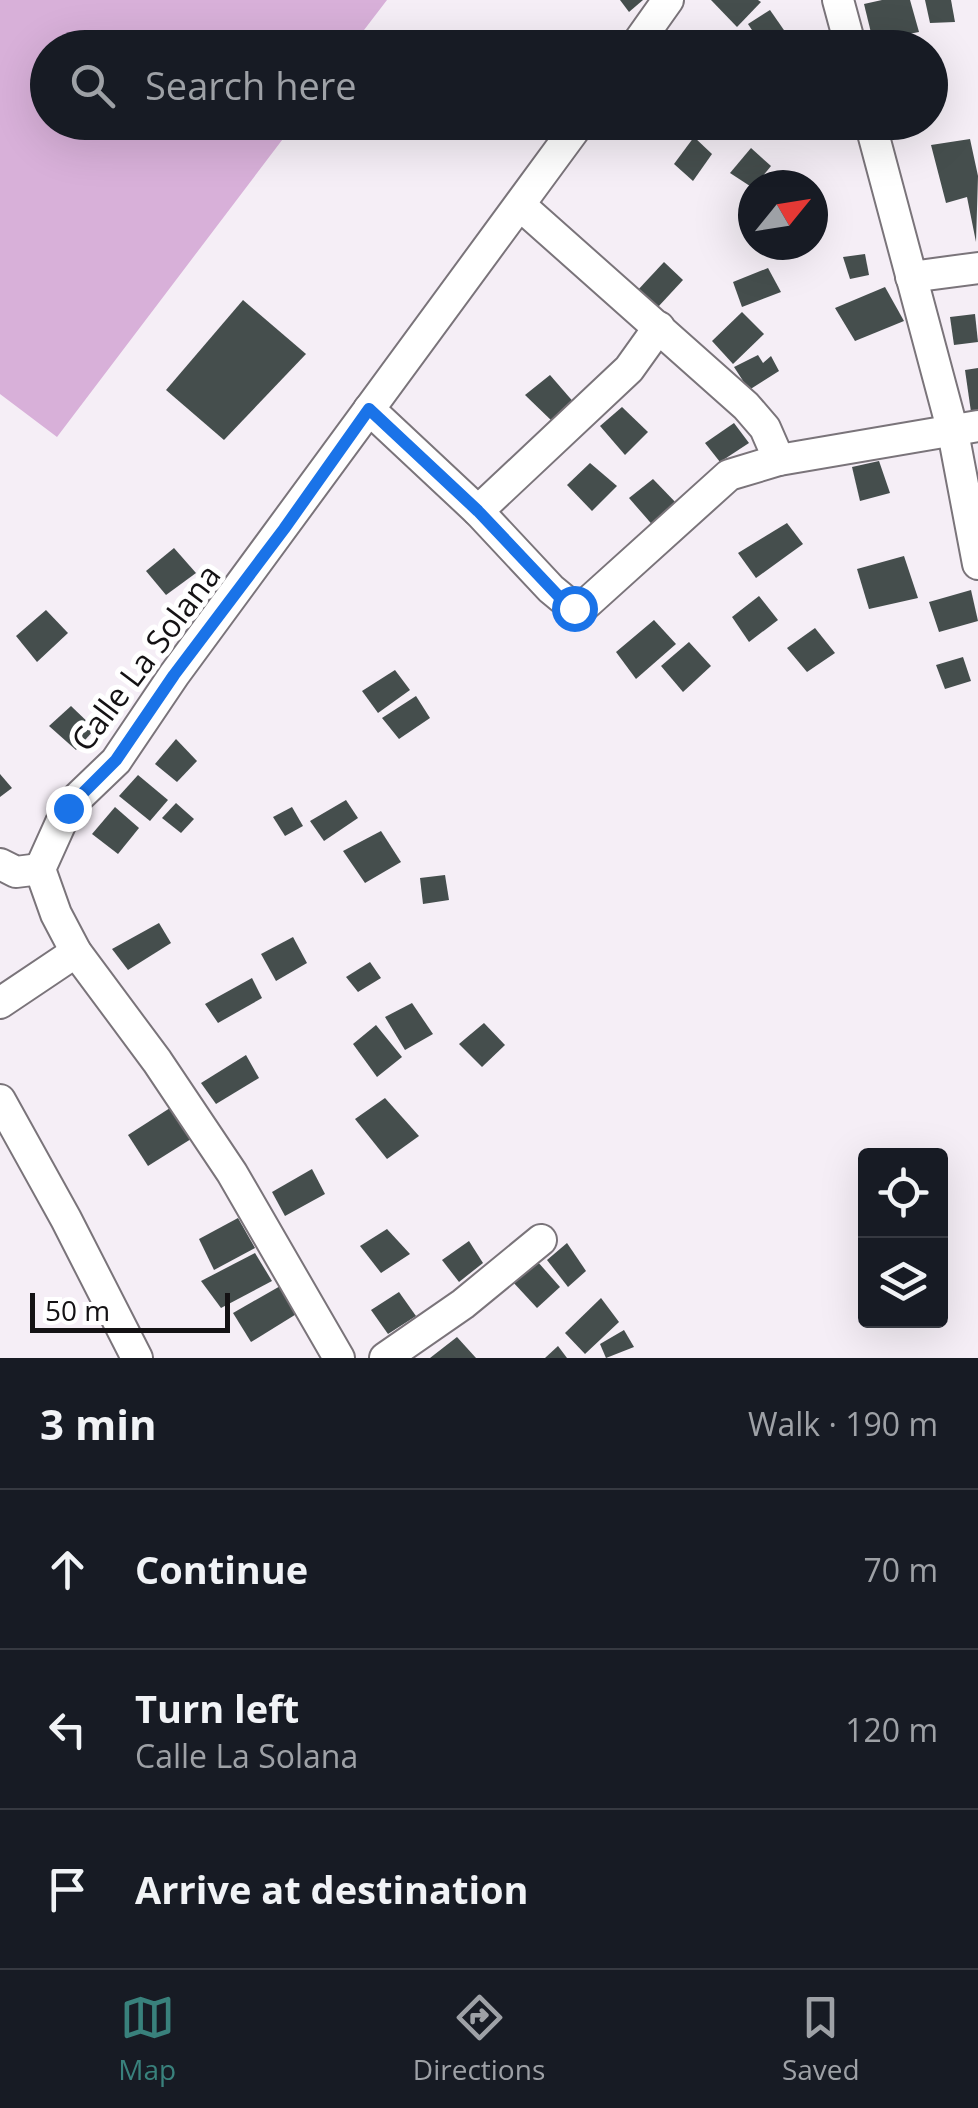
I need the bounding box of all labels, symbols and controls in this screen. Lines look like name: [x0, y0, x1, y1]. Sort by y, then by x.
search box: [30, 30, 948, 140]
icon: search: [65, 58, 120, 113]
text: Search here: [145, 59, 357, 111]
north arrow: [738, 170, 828, 260]
street label: Calle La Solana: [61, 555, 229, 759]
route start: [552, 586, 598, 632]
route end: [46, 786, 92, 832]
map controls: [858, 1148, 948, 1328]
button: locate: [858, 1148, 948, 1238]
button: layers: [858, 1238, 948, 1328]
scale bar: [30, 1288, 230, 1332]
text: 50 m: [45, 1291, 110, 1329]
text: 3 min: [40, 1395, 157, 1452]
text: Walk · 190 m: [748, 1402, 938, 1445]
icon: ahead: [40, 1542, 95, 1597]
text: Continue: [135, 1543, 308, 1595]
text: 70 m: [863, 1548, 938, 1591]
text: Turn left: [135, 1682, 299, 1734]
icon: left: [40, 1702, 95, 1757]
text: 120 m: [845, 1708, 938, 1751]
text: Calle La Solana: [135, 1734, 358, 1777]
icon: arrive: [40, 1862, 95, 1917]
text: Arrive at destination: [135, 1863, 529, 1915]
tab: Map: [118, 1990, 176, 2088]
tab: Directions: [413, 1990, 545, 2088]
tab: Saved: [782, 1990, 860, 2088]

